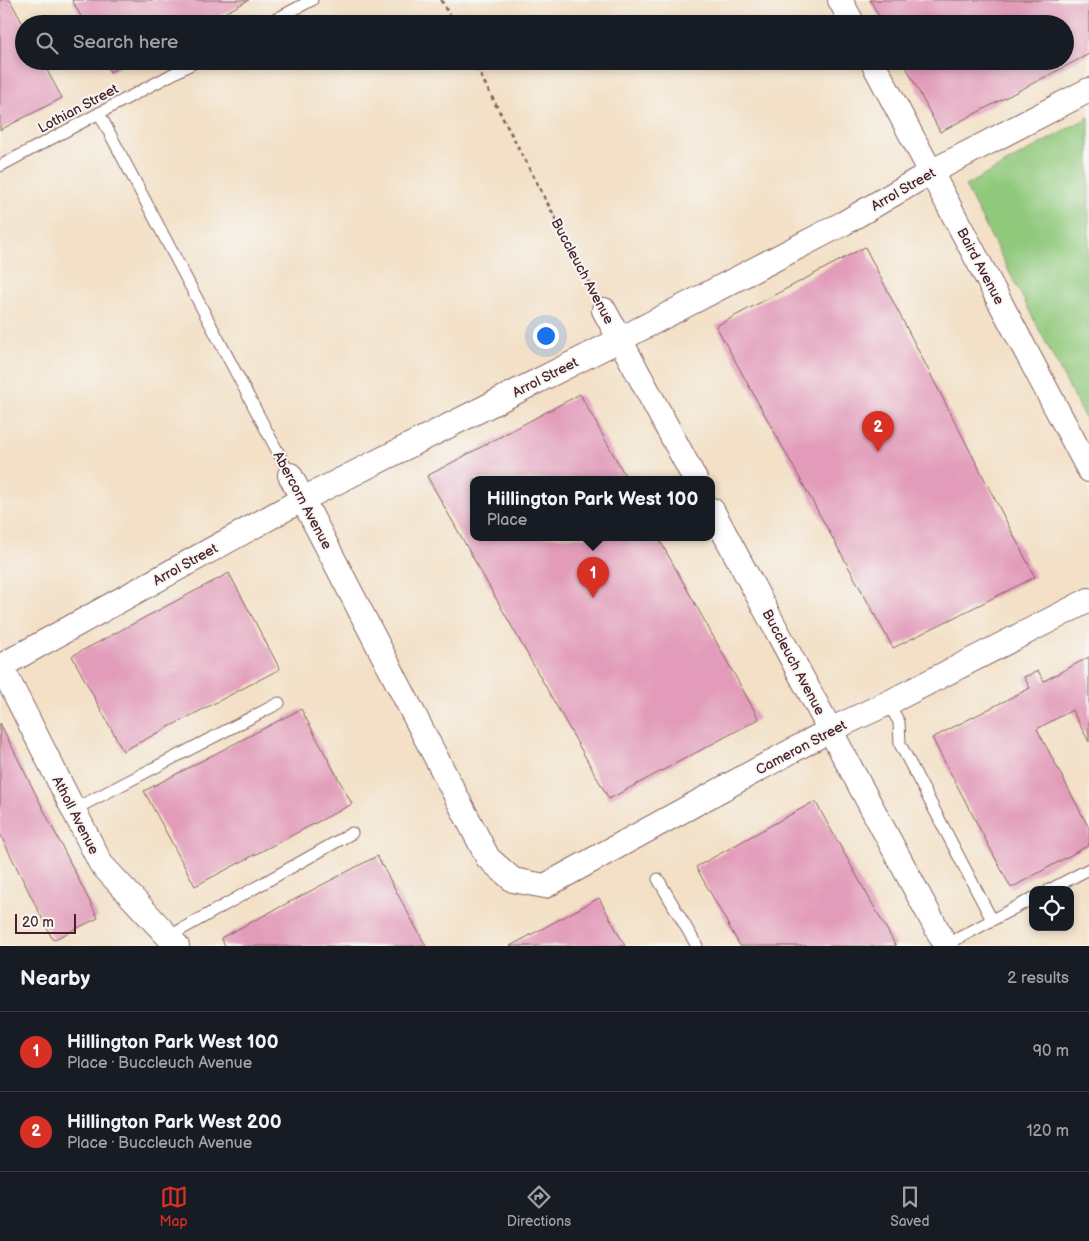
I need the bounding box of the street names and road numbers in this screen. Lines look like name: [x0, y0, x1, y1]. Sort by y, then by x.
street label: Lothian Street: [35, 80, 122, 137]
street label: Arrol Street: [868, 164, 939, 215]
street label: Buccleuch Avenue: [548, 215, 618, 327]
street label: Baird Avenue: [953, 225, 1008, 307]
street label: Arrol Street: [510, 353, 582, 401]
street label: Abercorn Avenue: [270, 448, 336, 552]
street label: Arrol Street: [150, 539, 221, 589]
street label: Buccleuch Avenue: [759, 606, 829, 718]
street label: Cameron Street: [753, 716, 850, 778]
street label: Atholl Avenue: [49, 773, 103, 857]

